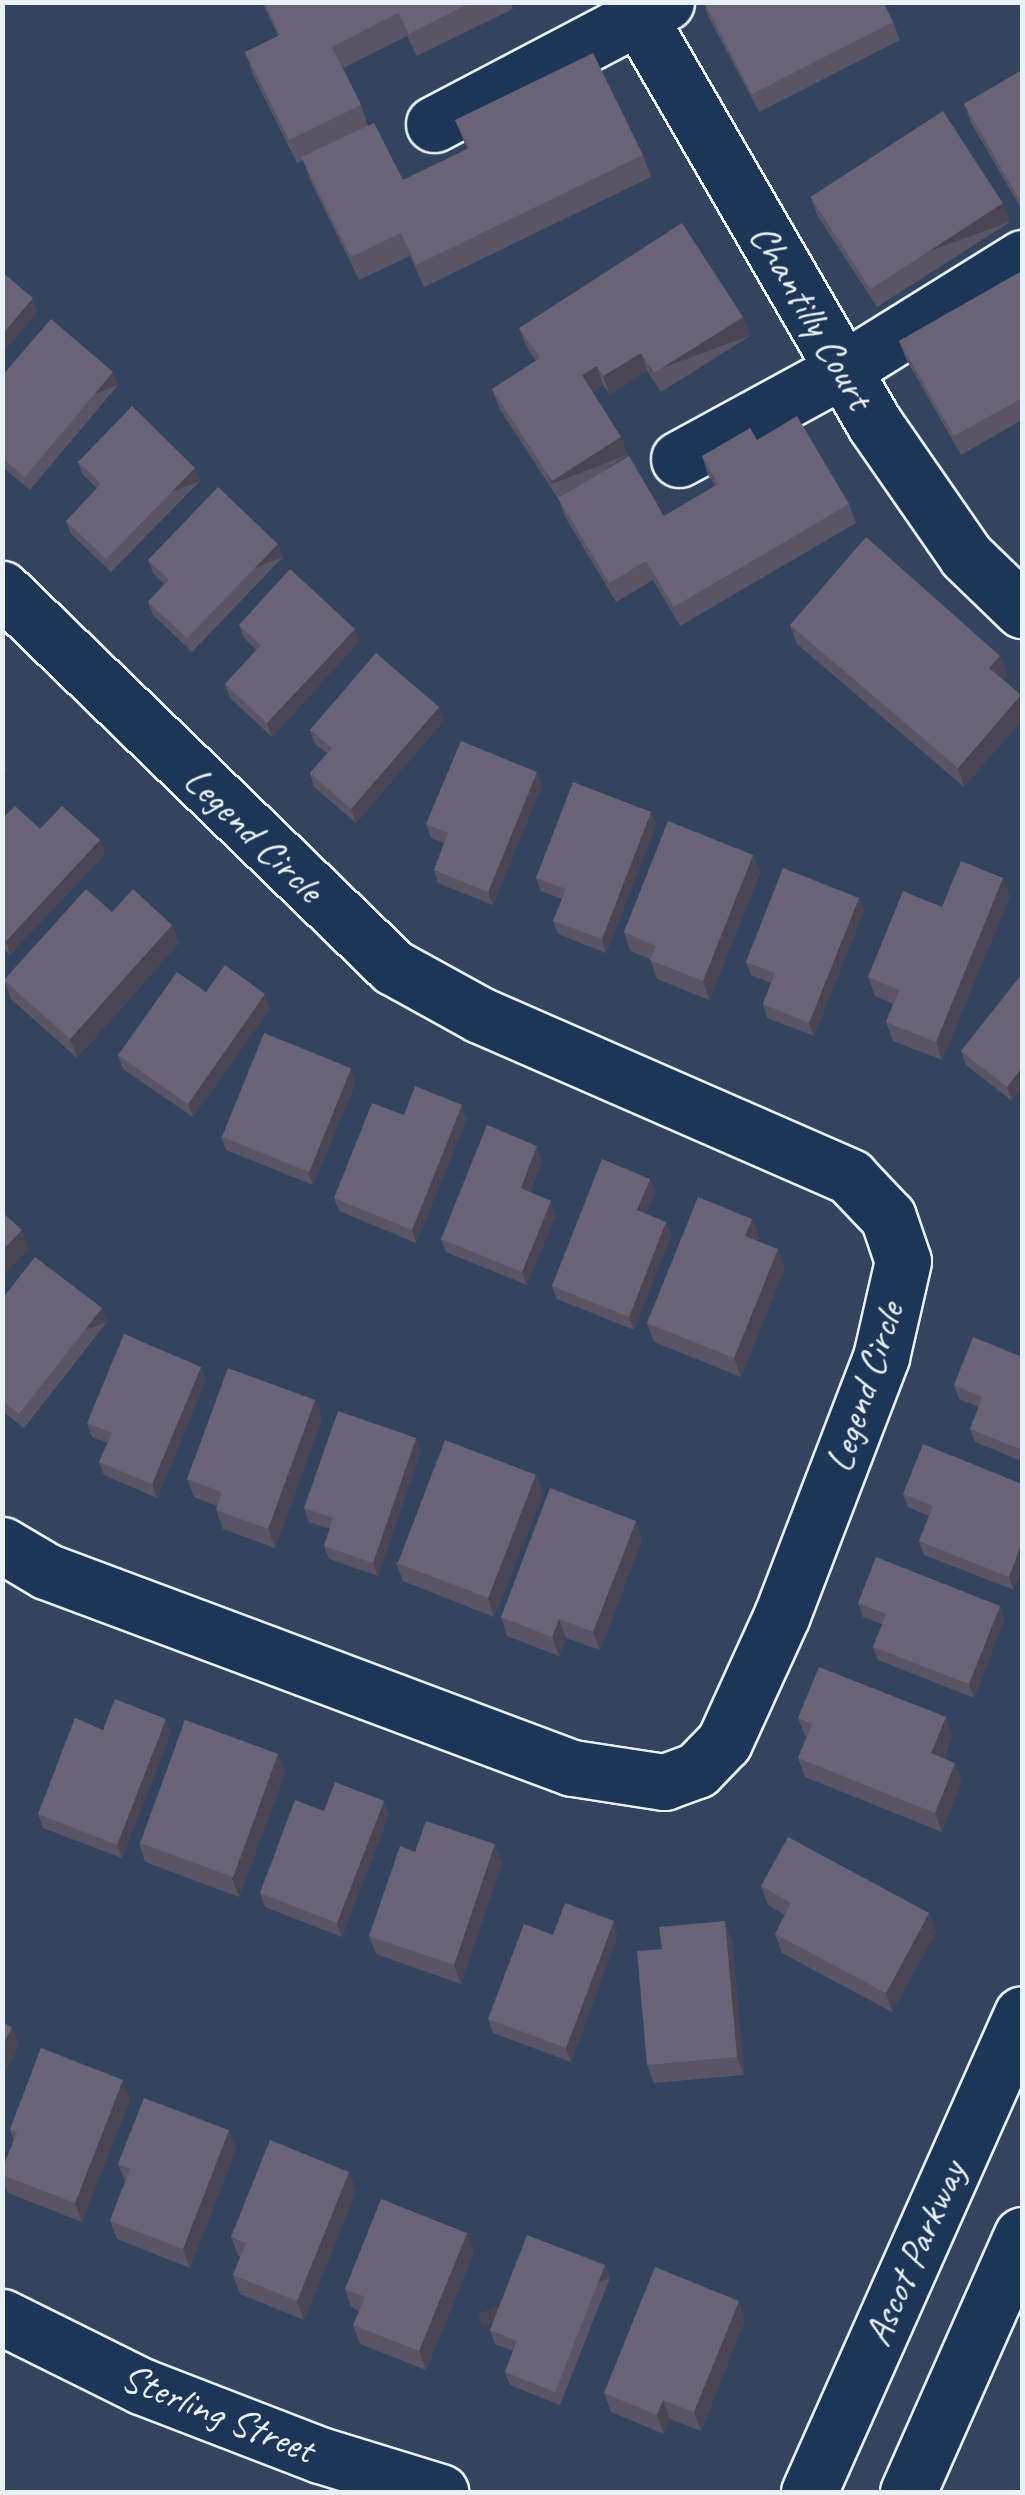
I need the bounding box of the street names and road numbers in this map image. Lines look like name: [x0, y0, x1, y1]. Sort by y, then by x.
street label: Chantilly Court: [740, 215, 884, 417]
street label: Legend Circle: [174, 756, 334, 912]
street label: Legend Circle: [814, 1296, 914, 1478]
street label: Ascot Parkway: [852, 2153, 976, 2353]
street label: Sterling Street: [114, 2353, 322, 2473]

